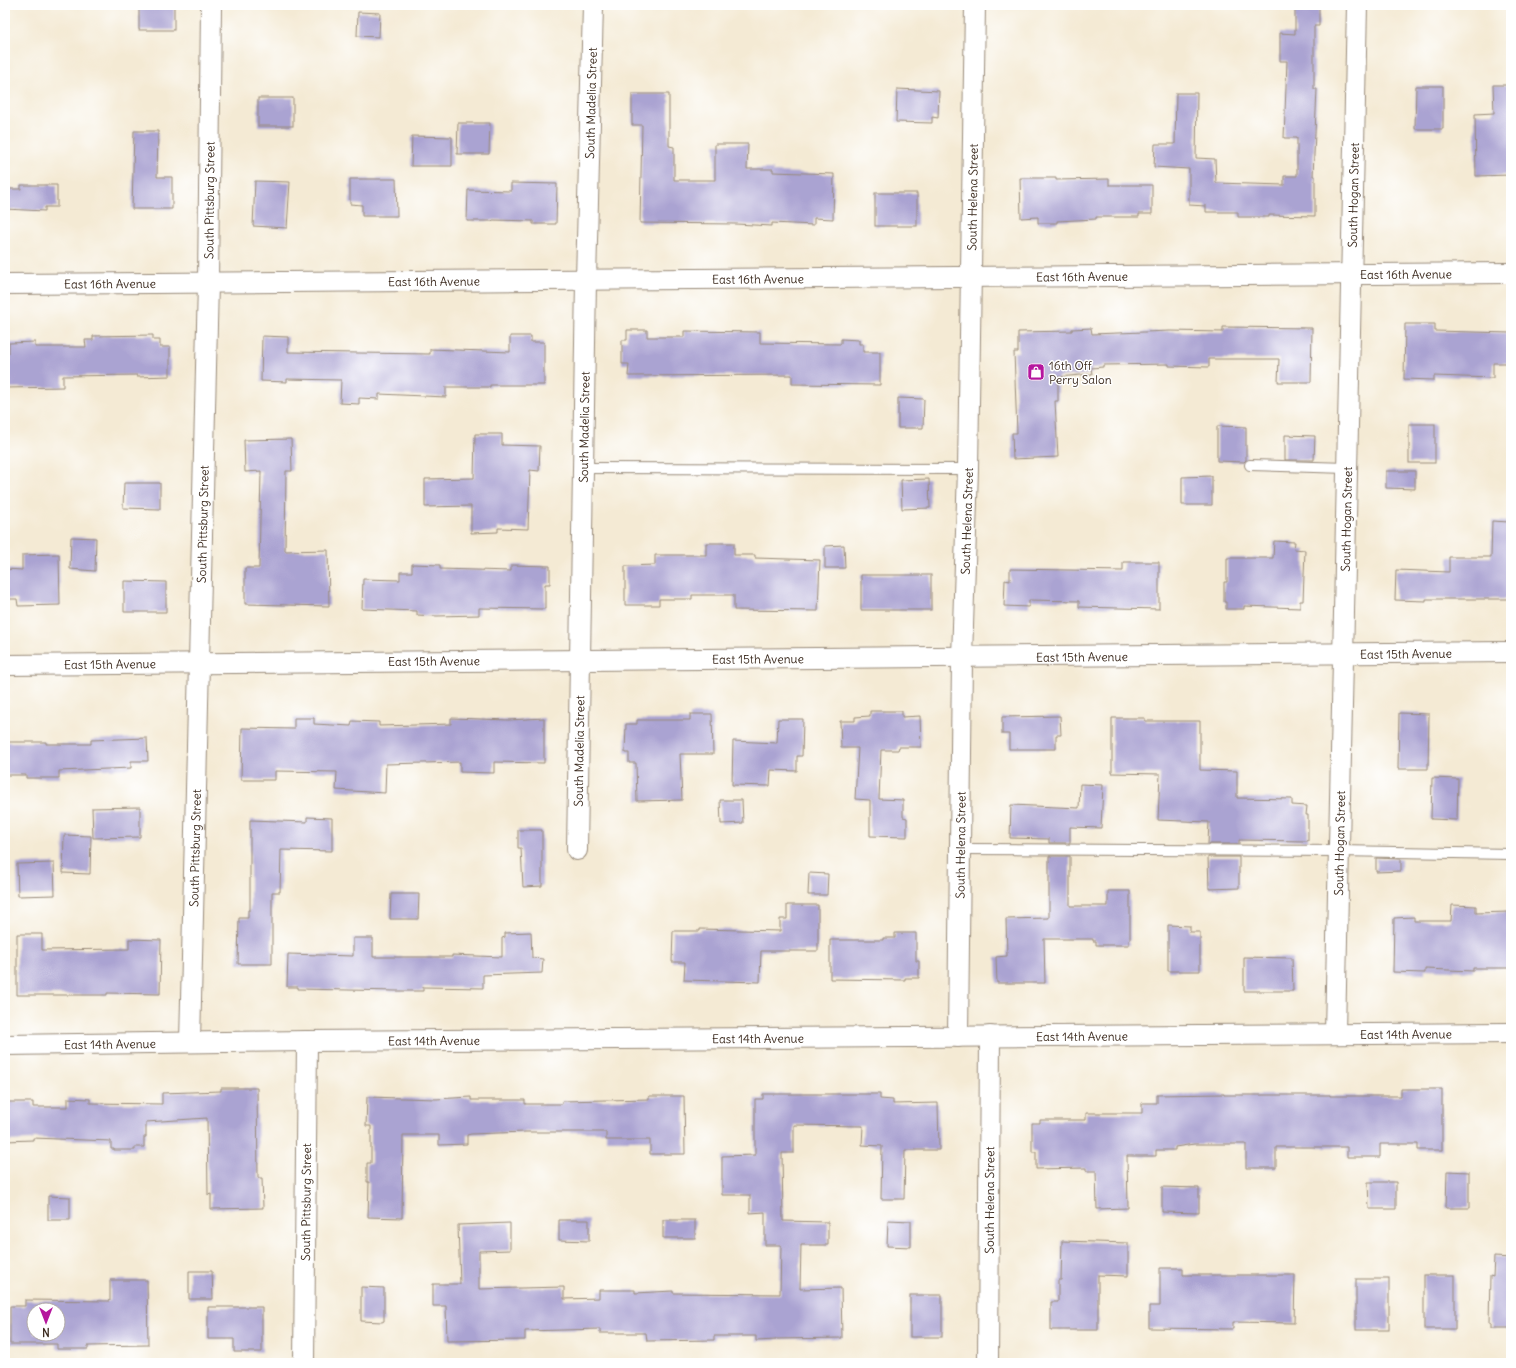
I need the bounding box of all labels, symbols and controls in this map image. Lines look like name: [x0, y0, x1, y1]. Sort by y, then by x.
street label: South Madelia Street: [582, 47, 599, 159]
street label: South Pittsburg Street: [201, 141, 217, 259]
street label: South Hogan Street: [1344, 142, 1362, 248]
street label: South Helena Street: [964, 143, 980, 251]
street label: East 16th Avenue: [1360, 266, 1452, 282]
street label: East 16th Avenue: [1036, 268, 1128, 284]
street label: East 16th Avenue: [712, 271, 804, 286]
street label: East 16th Avenue: [388, 273, 480, 289]
street label: East 16th Avenue: [64, 275, 156, 291]
place label: 16th Off Perry Salon: [1049, 358, 1112, 387]
shop icon: 16th Off Perry Salon: [1026, 362, 1046, 382]
street label: South Madelia Street: [575, 371, 592, 483]
street label: South Pittsburg Street: [193, 465, 211, 583]
street label: South Hogan Street: [1337, 466, 1355, 572]
street label: South Helena Street: [957, 467, 976, 575]
street label: East 15th Avenue: [1360, 645, 1452, 661]
street label: East 15th Avenue: [1036, 649, 1128, 664]
street label: East 15th Avenue: [712, 651, 804, 666]
street label: East 15th Avenue: [388, 653, 480, 668]
street label: East 15th Avenue: [64, 656, 156, 672]
street label: South Madelia Street: [570, 695, 587, 807]
street label: South Pittsburg Street: [186, 789, 203, 907]
street label: South Hogan Street: [1330, 790, 1348, 896]
street label: South Helena Street: [952, 791, 968, 899]
street label: East 14th Avenue: [1360, 1026, 1452, 1042]
street label: East 14th Avenue: [1036, 1028, 1128, 1044]
street label: East 14th Avenue: [712, 1030, 804, 1046]
street label: East 14th Avenue: [388, 1032, 480, 1048]
street label: East 14th Avenue: [64, 1036, 156, 1052]
street label: South Pittsburg Street: [297, 1143, 314, 1261]
street label: South Helena Street: [981, 1146, 997, 1254]
north arrow: [26, 1302, 66, 1342]
text: N: [42, 1325, 50, 1339]

